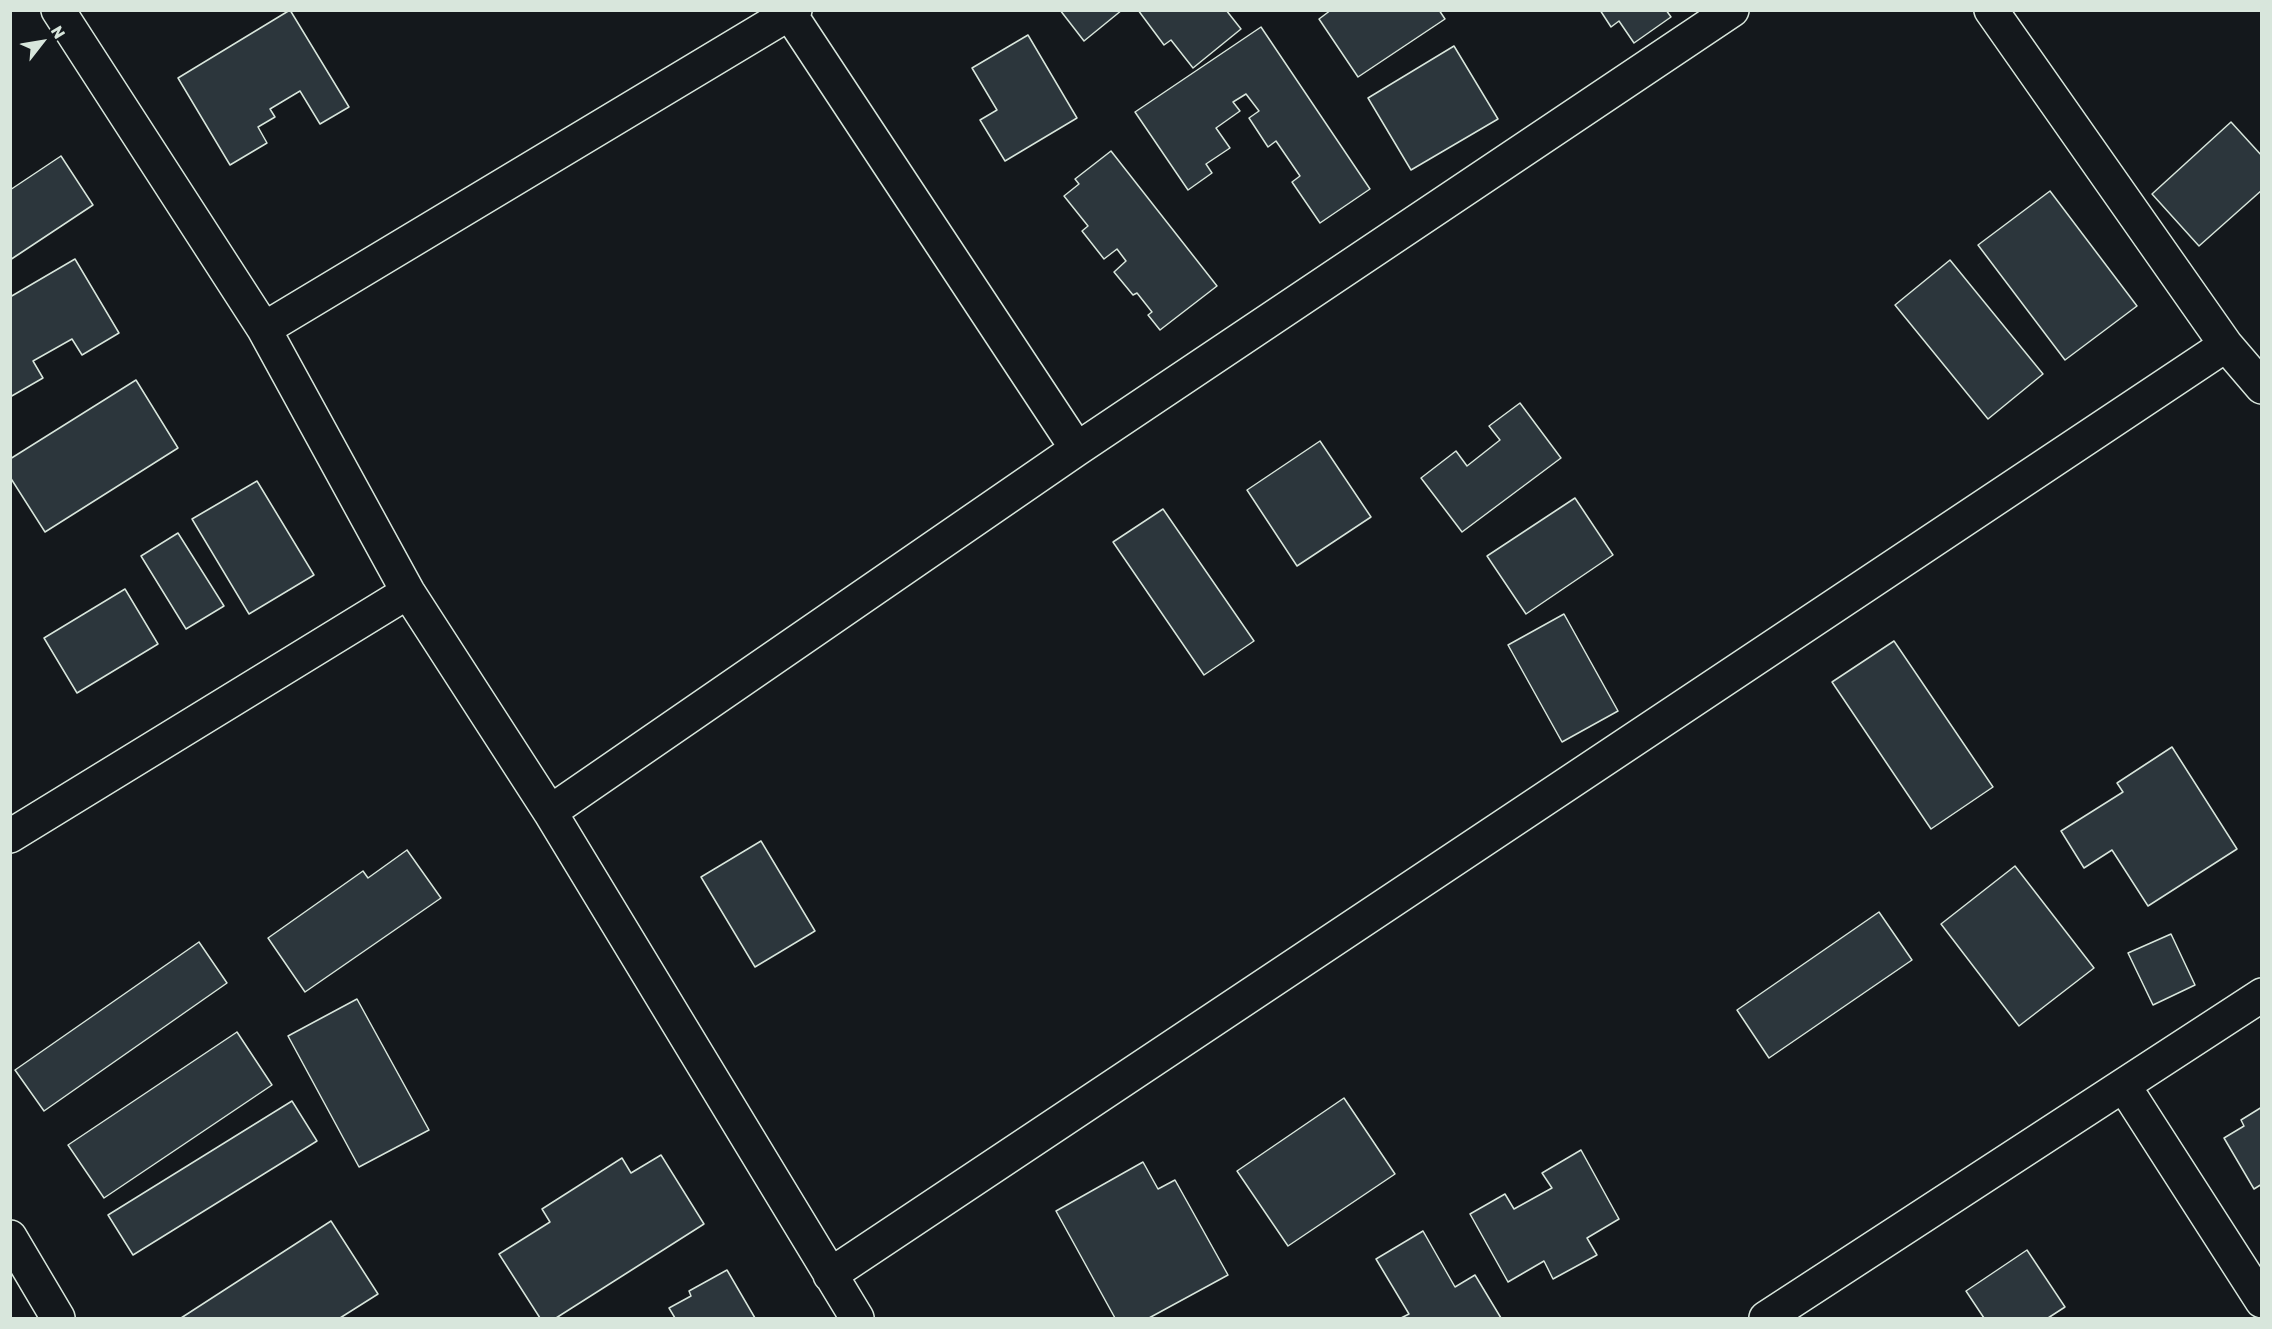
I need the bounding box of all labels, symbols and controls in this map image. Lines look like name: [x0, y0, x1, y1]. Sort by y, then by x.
north arrow: [12, 12, 72, 72]
text: N: [47, 23, 69, 42]

